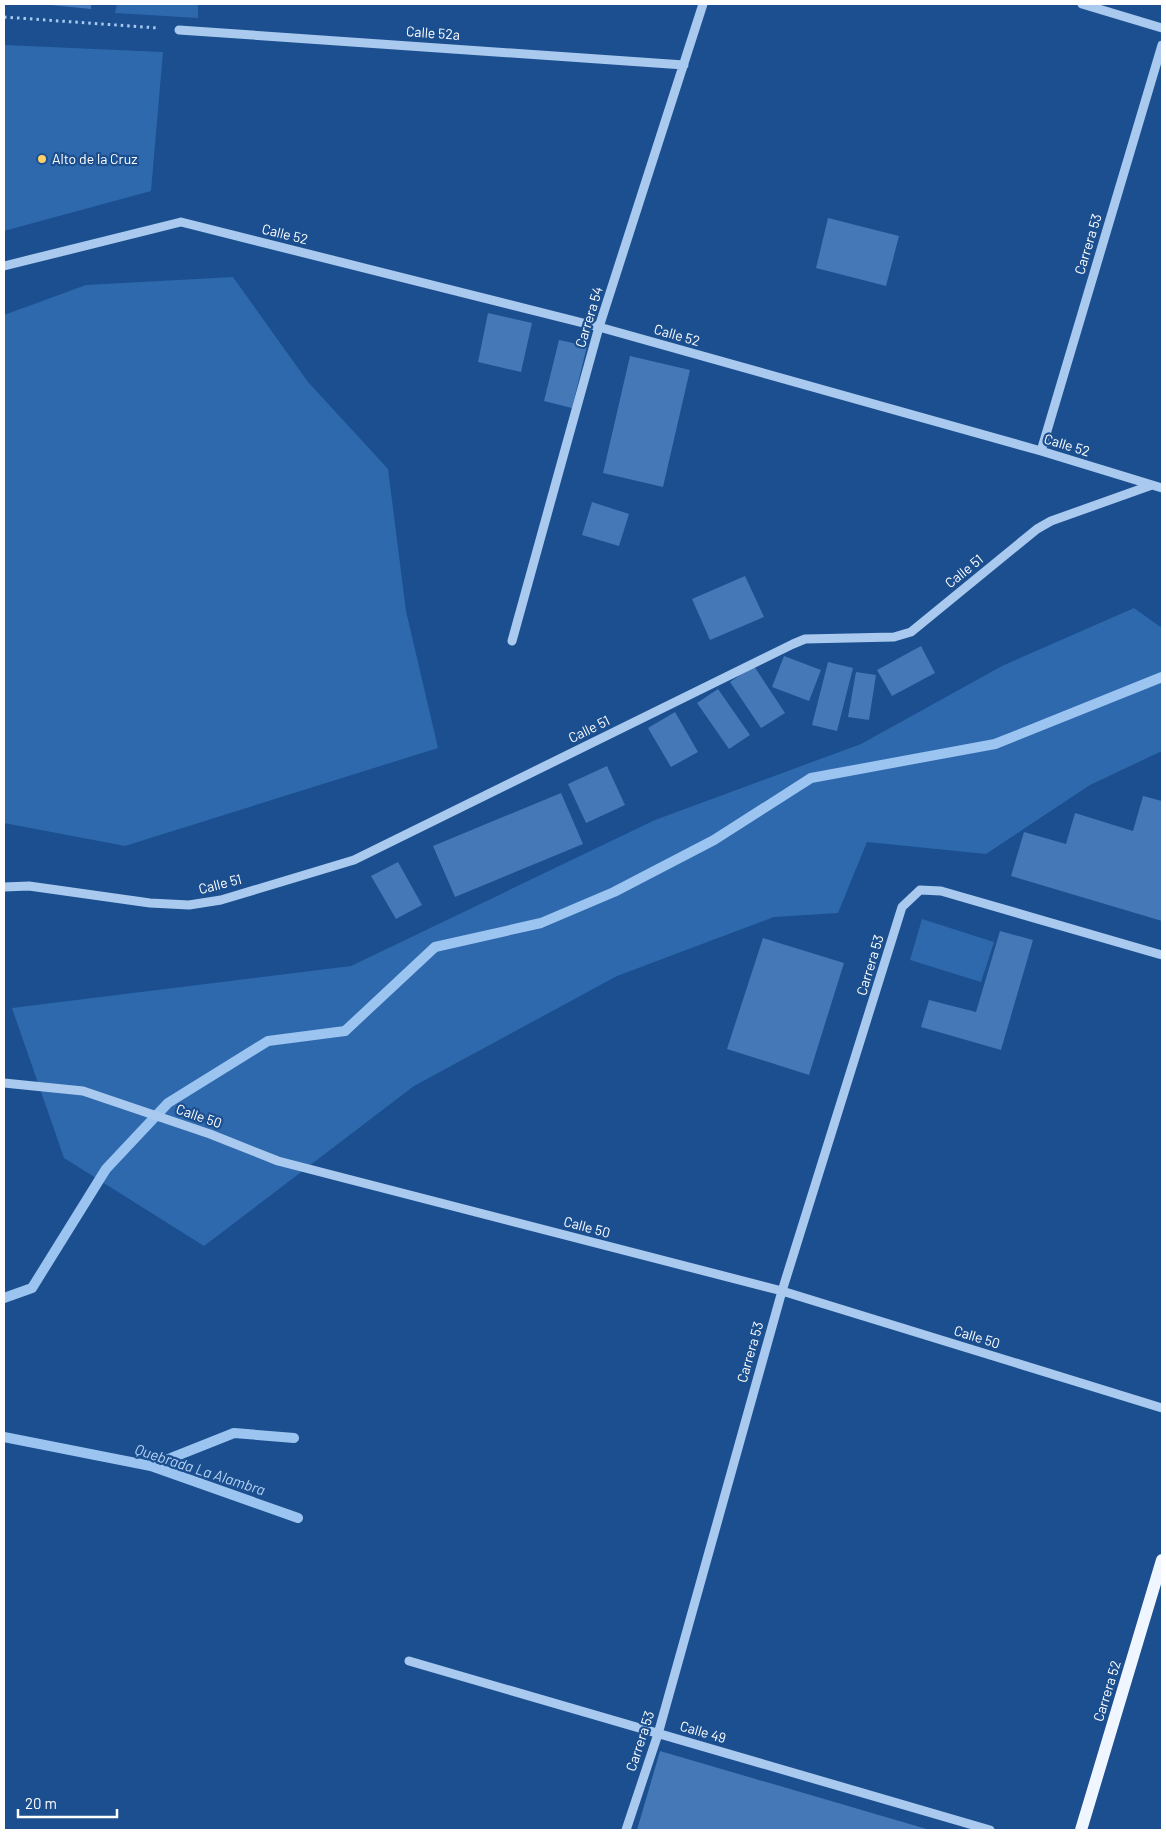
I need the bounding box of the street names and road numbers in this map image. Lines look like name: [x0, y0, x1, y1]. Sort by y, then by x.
street label: Calle 52a: [405, 22, 461, 43]
street label: Carrera 53: [1070, 211, 1105, 276]
street label: Calle 52: [260, 220, 310, 247]
street label: Carrera 54: [571, 284, 606, 349]
street label: Calle 52: [652, 320, 702, 349]
street label: Calle 52: [1042, 430, 1092, 460]
street label: Calle 51: [941, 550, 986, 591]
street label: Calle 51: [565, 711, 612, 746]
street label: Calle 51: [196, 870, 243, 897]
street label: Carrera 53: [852, 932, 887, 997]
street label: Calle 50: [174, 1100, 224, 1131]
street label: Calle 50: [562, 1212, 612, 1241]
street label: Carrera 53: [733, 1319, 766, 1384]
street label: Calle 50: [952, 1321, 1002, 1352]
street label: Carrera 52: [1089, 1658, 1124, 1723]
street label: Carrera 53: [622, 1708, 657, 1773]
street label: Calle 49: [678, 1717, 728, 1746]

